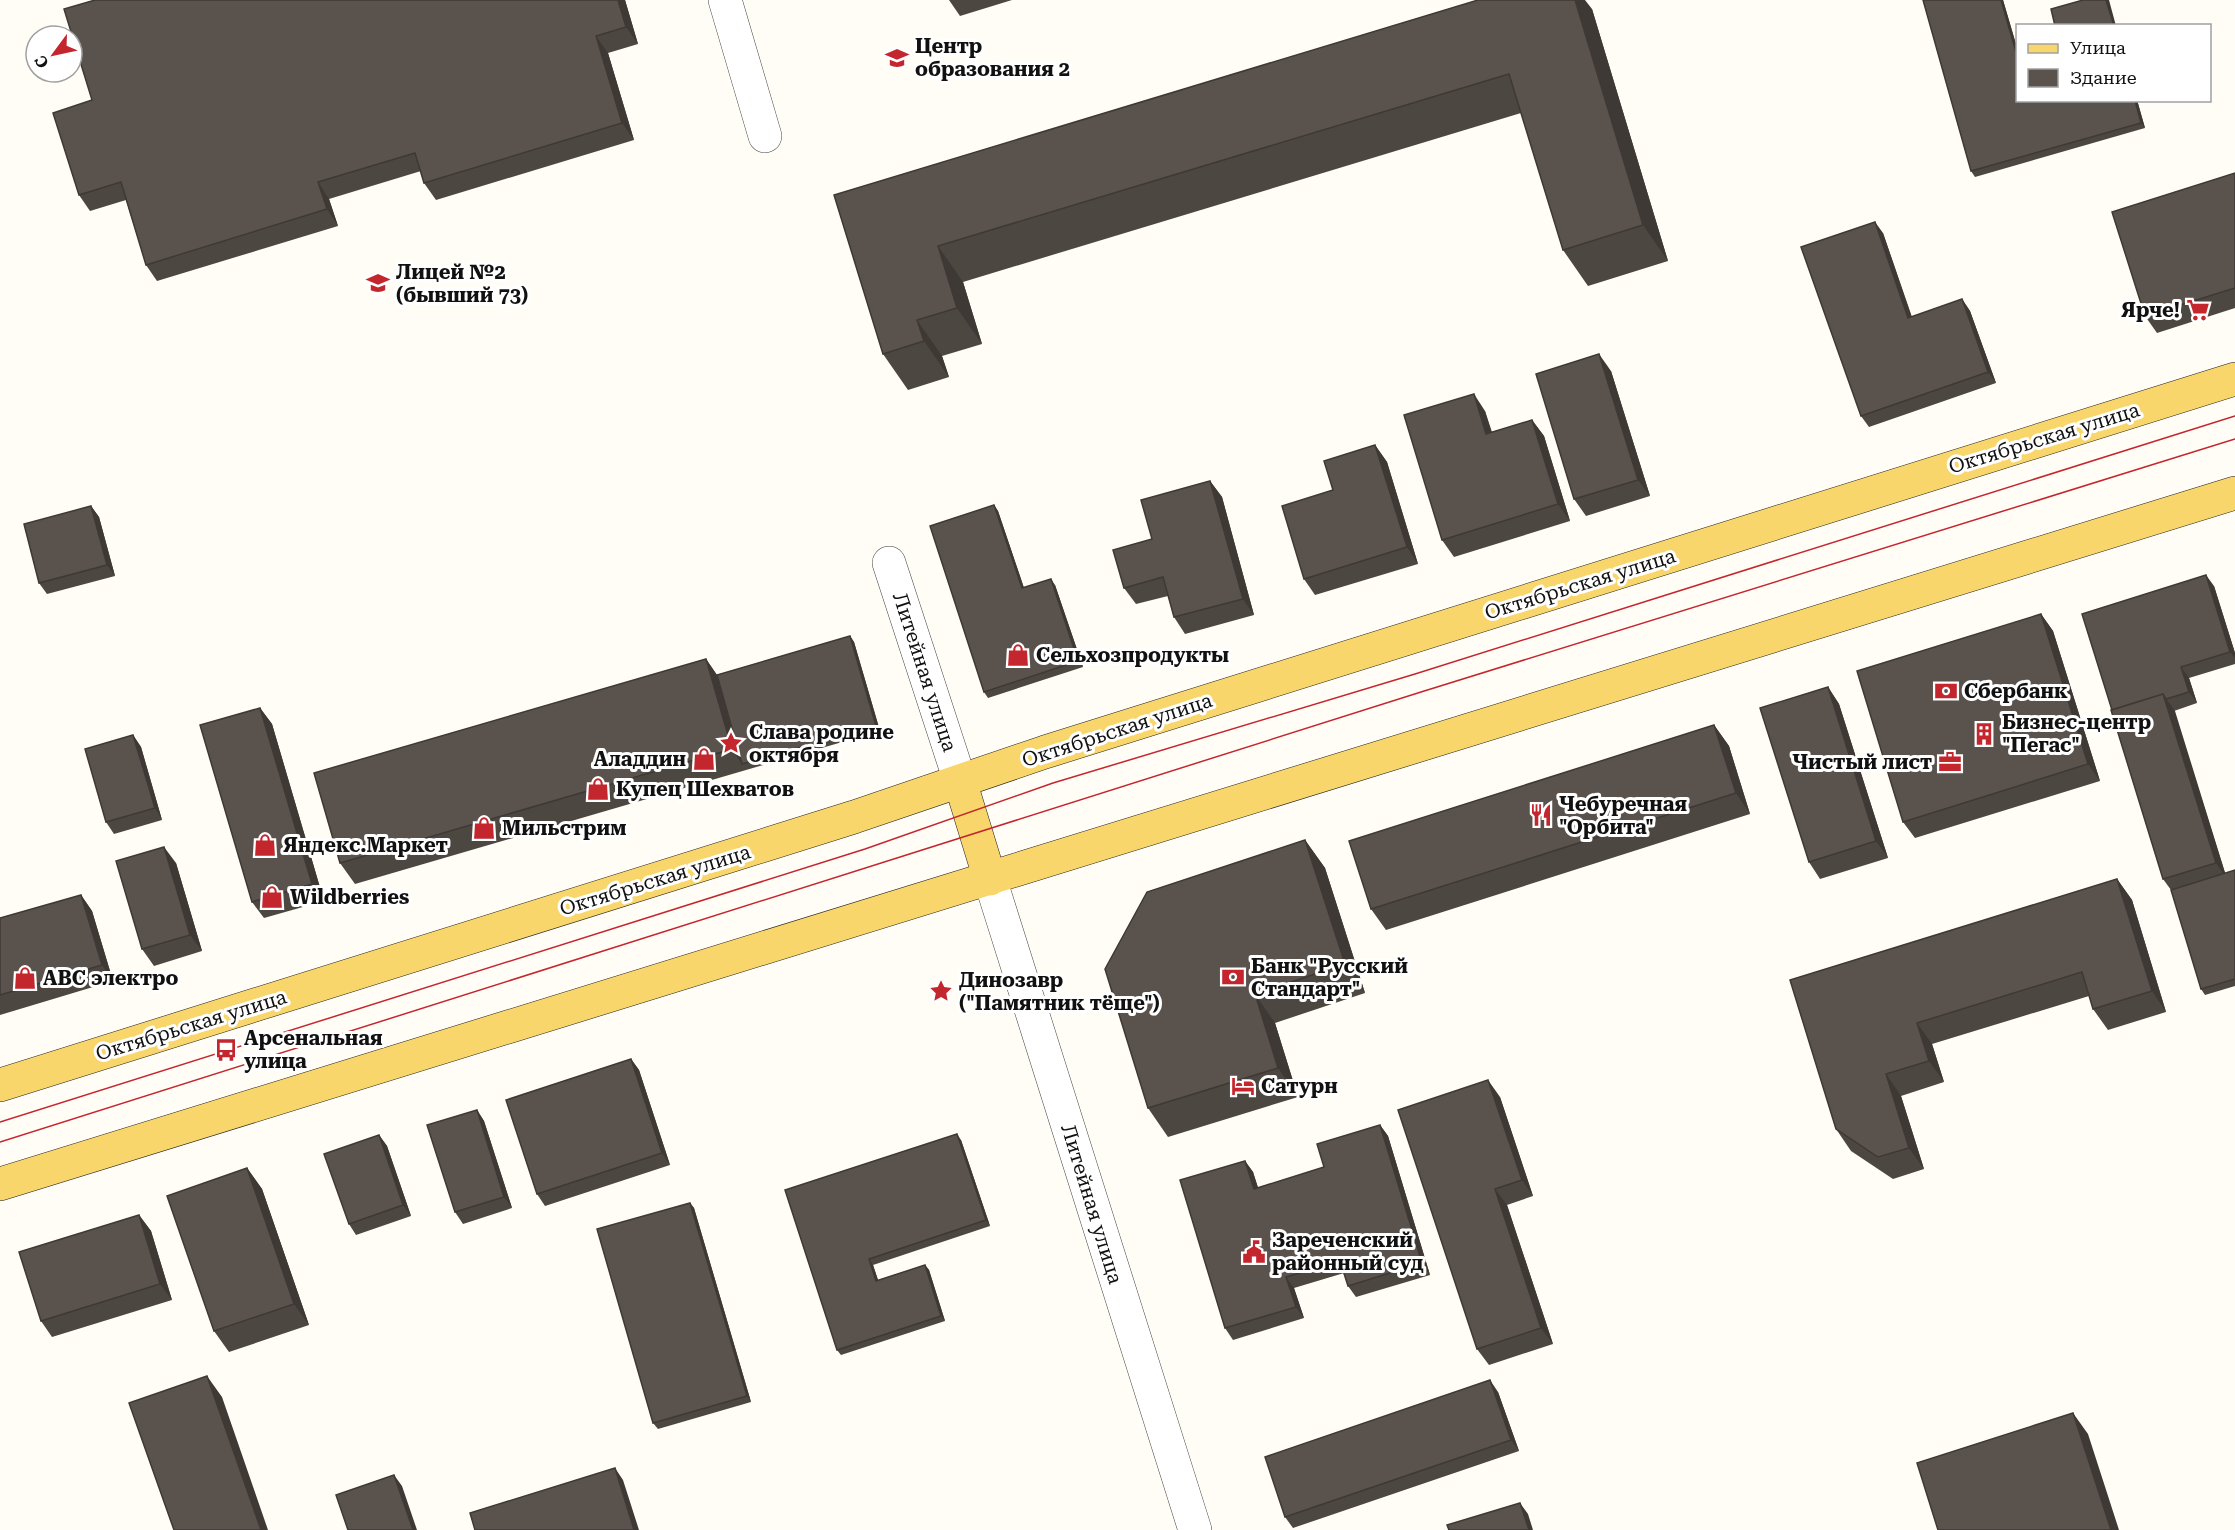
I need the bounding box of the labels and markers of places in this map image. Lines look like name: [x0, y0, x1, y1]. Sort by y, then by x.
place label: Центр образования 2: [915, 34, 1070, 81]
school or university icon: Центр образования 2: [884, 45, 910, 71]
place label: Лицей №2 (бывший 73): [396, 260, 528, 307]
school or university icon: Лицей №2 (бывший 73): [365, 270, 391, 296]
supermarket icon: Ярче!: [2185, 297, 2211, 323]
place label: Ярче!: [2121, 298, 2180, 322]
shop icon: Сельхозпродукты: [1005, 642, 1031, 668]
place label: Сельхозпродукты: [1036, 643, 1229, 667]
bank icon: Сбербанк: [1933, 678, 1959, 704]
place label: Сбербанк: [1964, 679, 2068, 703]
place label: Бизнес-центр "Пегас": [2002, 710, 2151, 757]
place label: Слава родине октября: [749, 720, 894, 767]
building icon: Бизнес-центр "Пегас": [1971, 721, 1997, 747]
place icon: Слава родине октября: [718, 730, 744, 756]
shop icon: Аладдин: [691, 746, 717, 772]
place label: Аладдин: [594, 747, 686, 771]
office icon: Чистый лист: [1937, 749, 1963, 775]
place label: Чистый лист: [1792, 750, 1932, 774]
shop icon: Купец Шехватов: [585, 776, 611, 802]
place label: Купец Шехватов: [616, 777, 794, 801]
place label: Чебуречная "Орбита": [1559, 792, 1687, 839]
restaurant icon: Чебуречная "Орбита": [1528, 802, 1554, 828]
shop icon: Мильстрим: [471, 815, 497, 841]
place label: Мильстрим: [502, 816, 627, 840]
shop icon: Яндекс.Маркет: [252, 832, 278, 858]
place label: Яндекс.Маркет: [283, 833, 448, 857]
shop icon: Wildberries: [259, 884, 285, 910]
place label: Wildberries: [290, 885, 409, 909]
place label: Банк "Русский Стандарт": [1251, 954, 1408, 1001]
bank icon: Банк "Русский Стандарт": [1220, 964, 1246, 990]
shop icon: АВС электро: [12, 965, 38, 991]
place label: АВС электро: [43, 966, 178, 990]
place label: Динозавр ("Памятник тёще"): [959, 968, 1160, 1015]
place icon: Динозавр ("Памятник тёще"): [928, 978, 954, 1004]
place label: Арсенальная улица: [244, 1026, 383, 1073]
bus stop icon: Арсенальная улица: [213, 1037, 239, 1063]
hotel icon: Сатурн: [1230, 1073, 1256, 1099]
place label: Сатурн: [1261, 1074, 1338, 1098]
place label: Зареченский районный суд: [1272, 1228, 1424, 1275]
public building icon: Зареченский районный суд: [1241, 1239, 1267, 1265]

